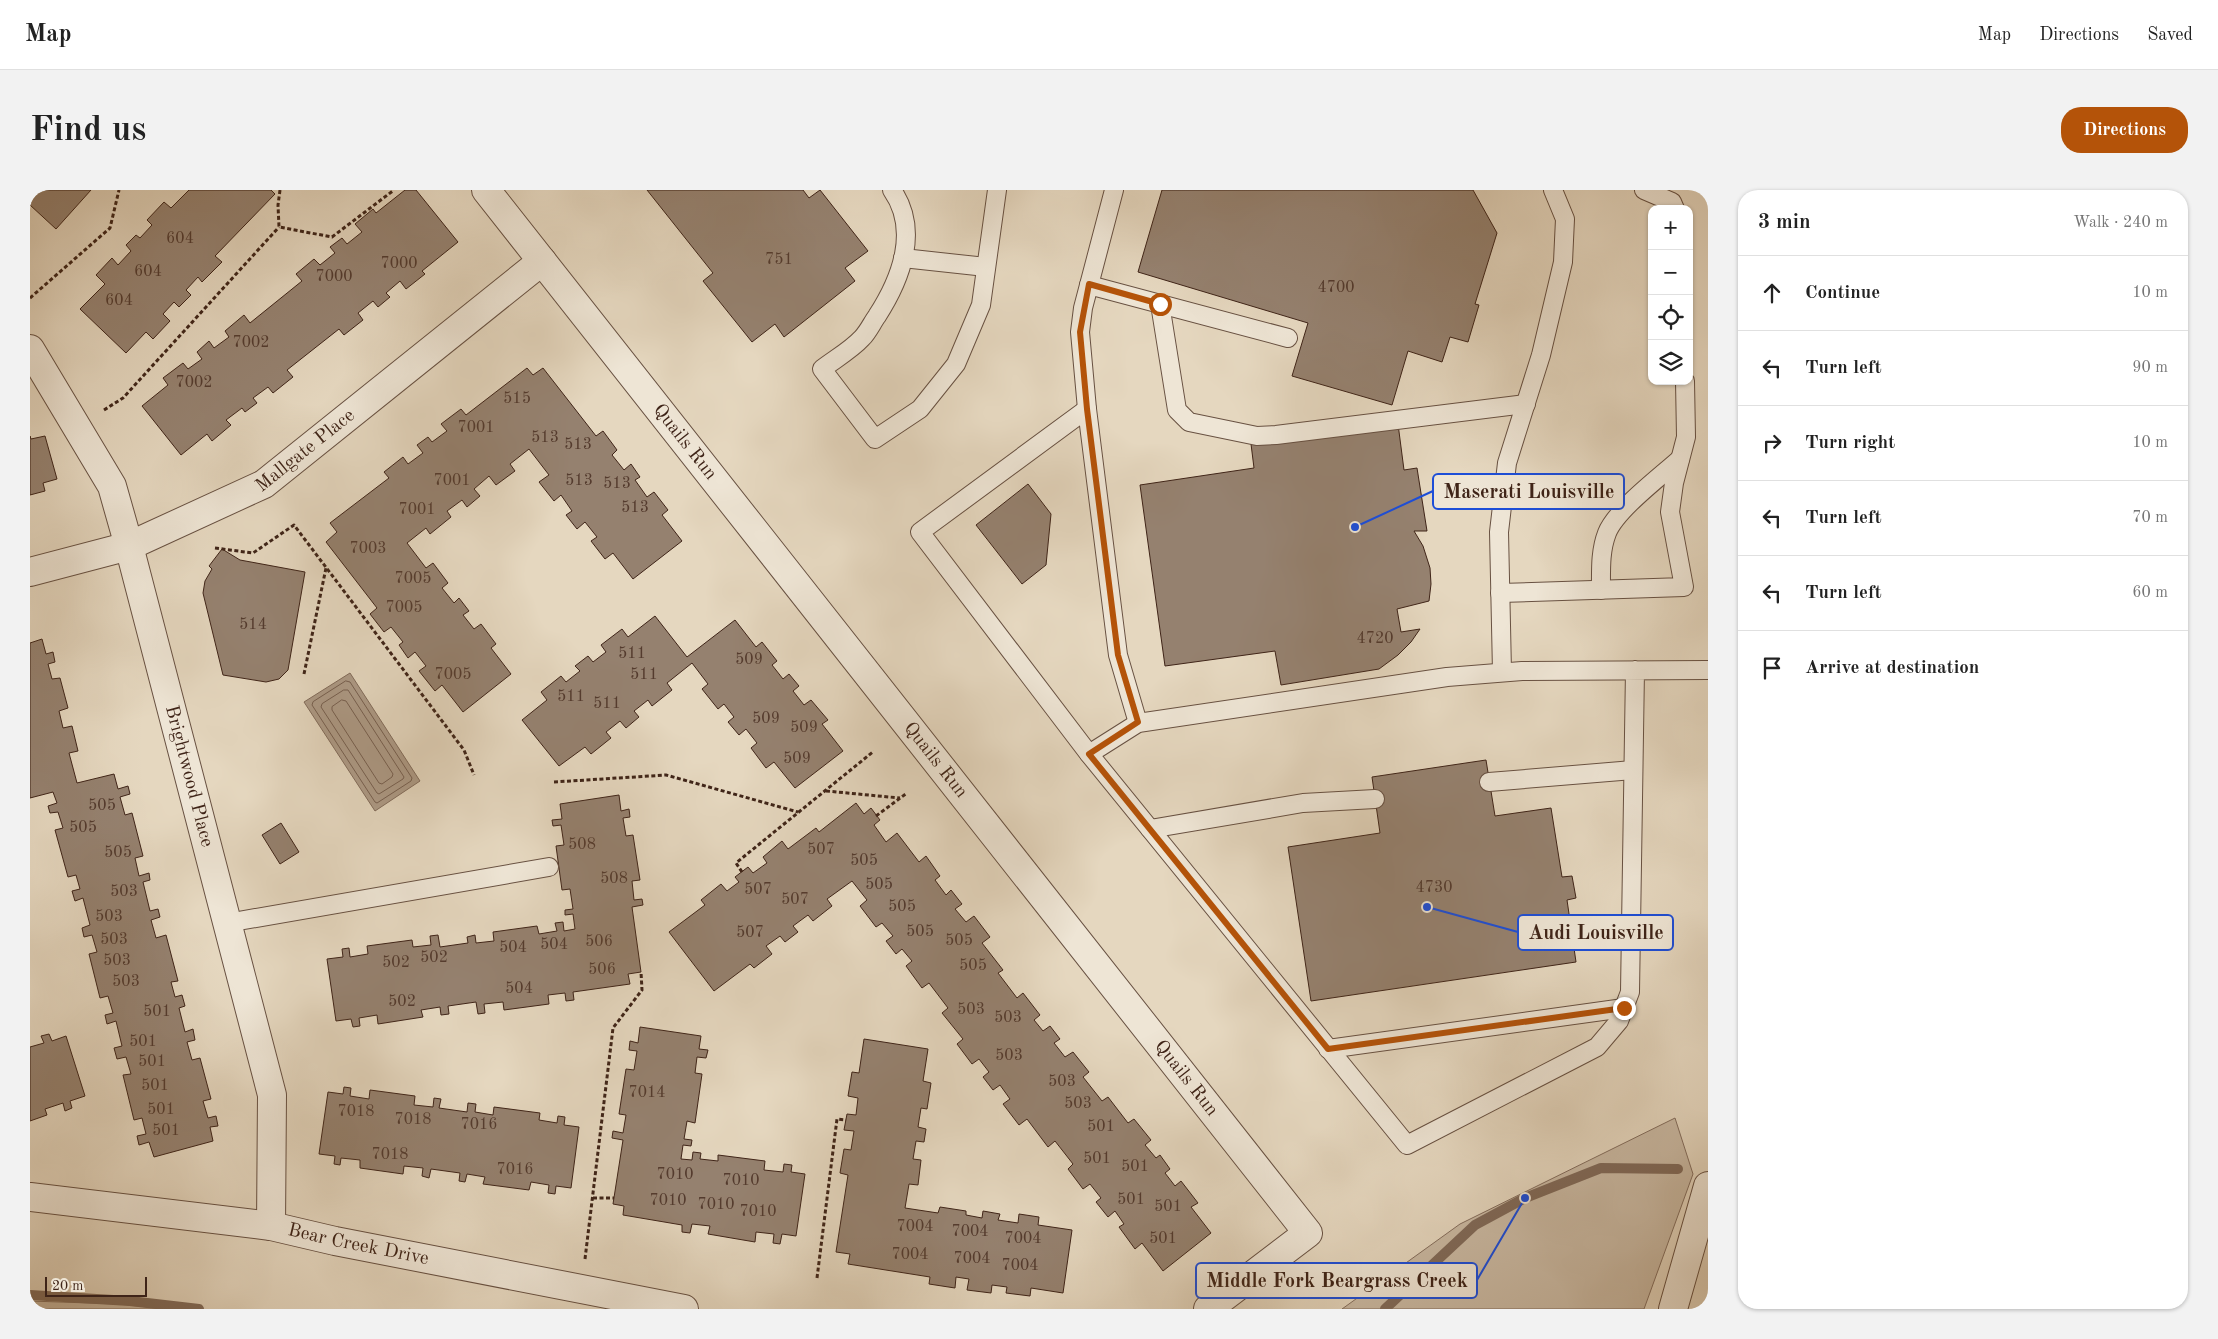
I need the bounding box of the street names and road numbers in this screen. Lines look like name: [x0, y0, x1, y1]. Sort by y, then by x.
street label: Quails Run: [649, 401, 720, 484]
street label: Mallgate Place: [252, 406, 358, 496]
street label: Brightwood Place: [161, 703, 217, 849]
street label: Quails Run: [900, 719, 971, 802]
street label: Quails Run: [1151, 1037, 1222, 1120]
street label: Bear Creek Drive: [286, 1221, 430, 1269]

